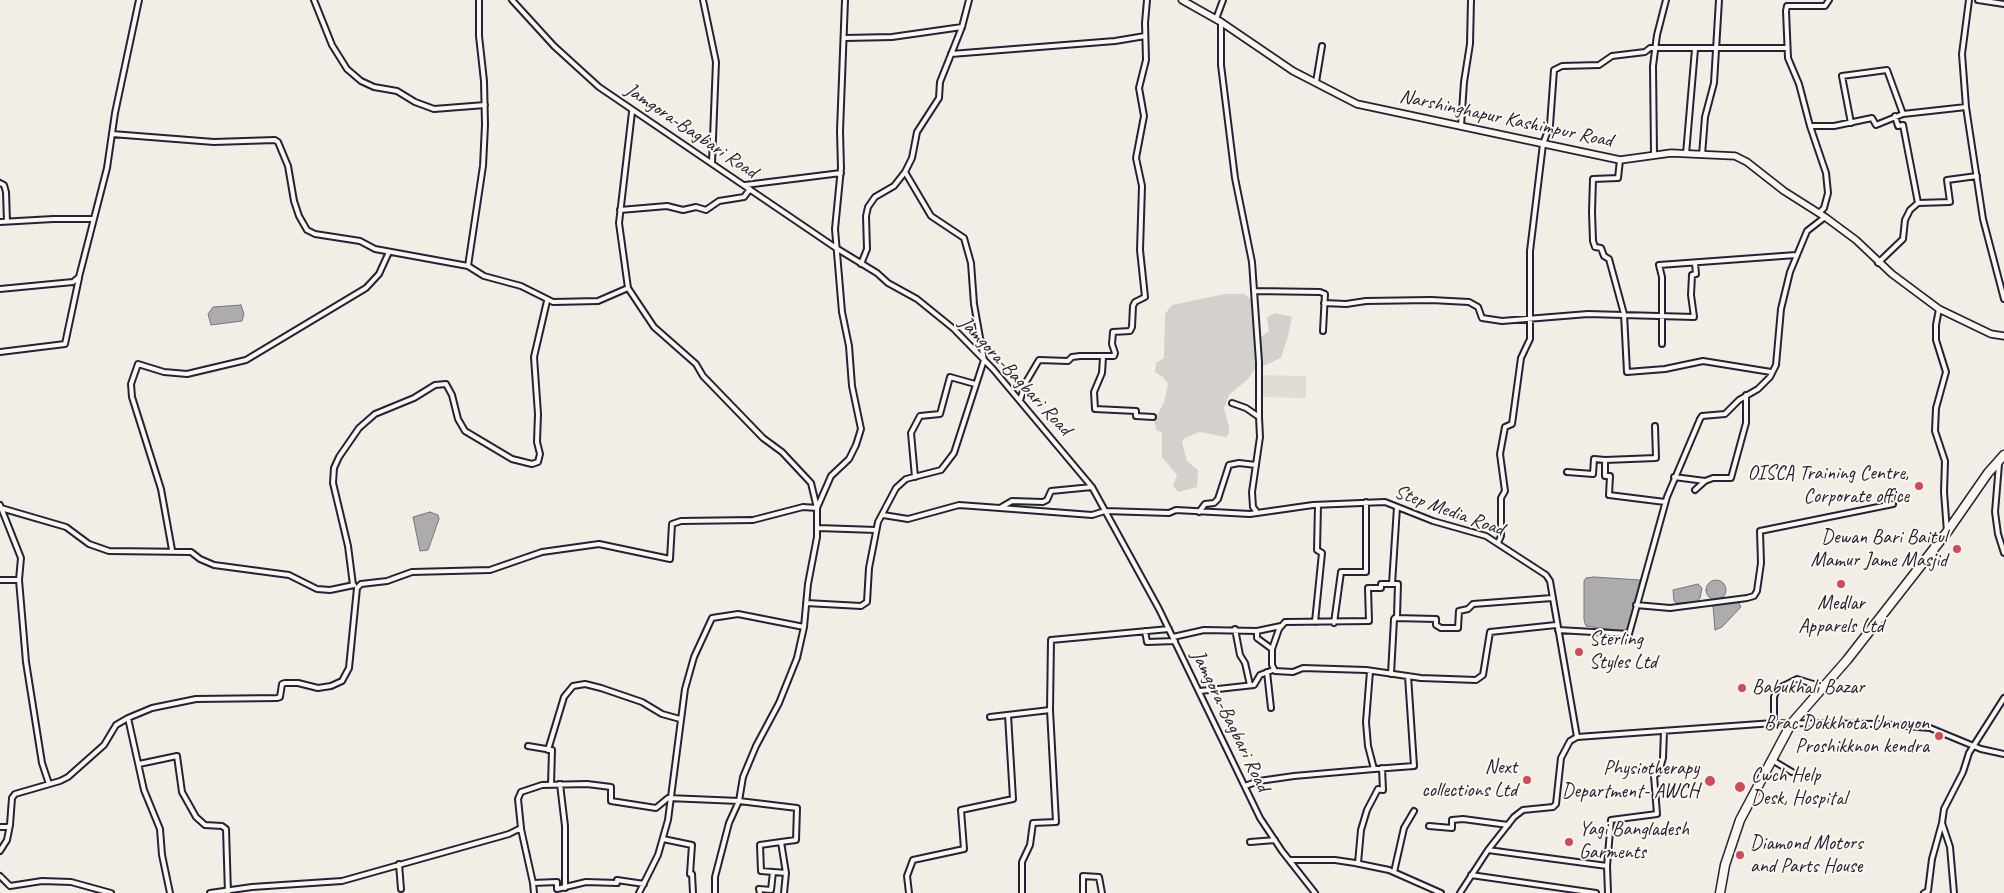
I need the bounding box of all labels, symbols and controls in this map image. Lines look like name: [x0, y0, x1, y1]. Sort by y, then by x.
street label: Jamgora-Bagbari Road: [620, 78, 762, 184]
street label: Narshinghapur Kashimpur Road: [1397, 85, 1615, 153]
street label: Jamgora-Bagbari Road: [954, 311, 1076, 441]
place label: OISCA Training Centre, Corporate office: [1747, 462, 1909, 509]
street label: Step Media Road: [1391, 480, 1507, 542]
marker: OISCA Training Centre, Corporate office: [1913, 480, 1925, 492]
place label: Dewan Bari Baitul Mamur Jame Masjid: [1810, 526, 1947, 573]
marker: Dewan Bari Baitul Mamur Jame Masjid: [1951, 543, 1963, 555]
marker: Medlar Apparels Ltd: [1835, 578, 1847, 590]
place label: Medlar Apparels Ltd: [1798, 592, 1884, 639]
place label: Sterling Styles Ltd: [1589, 628, 1657, 675]
street label: Jamgora-Bagbari Road: [1185, 646, 1275, 796]
marker: Sterling Styles Ltd: [1573, 646, 1585, 658]
place label: Babukhali Bazar: [1752, 676, 1864, 700]
marker: Babukhali Bazar: [1736, 682, 1748, 694]
place label: Brac Dokkhota Unnoyon Proshikknon kendra: [1764, 712, 1929, 759]
marker: Brac Dokkhota Unnoyon Proshikknon kendra: [1933, 730, 1945, 742]
place label: Next collections Ltd: [1422, 756, 1517, 803]
place label: Physiotherapy Department- AWCH: [1562, 757, 1699, 804]
place label: Cwch Help Desk, Hospital: [1751, 764, 1847, 811]
marker: Next collections Ltd: [1521, 774, 1533, 786]
marker: Physiotherapy Department- AWCH: [1703, 774, 1717, 788]
marker: Cwch Help Desk, Hospital: [1733, 780, 1747, 794]
place label: Yagi Bangladesh Garments: [1579, 818, 1689, 865]
place label: Diamond Motors and Parts House: [1750, 832, 1863, 879]
marker: Yagi Bangladesh Garments: [1563, 836, 1575, 848]
marker: Diamond Motors and Parts House: [1734, 849, 1746, 861]

